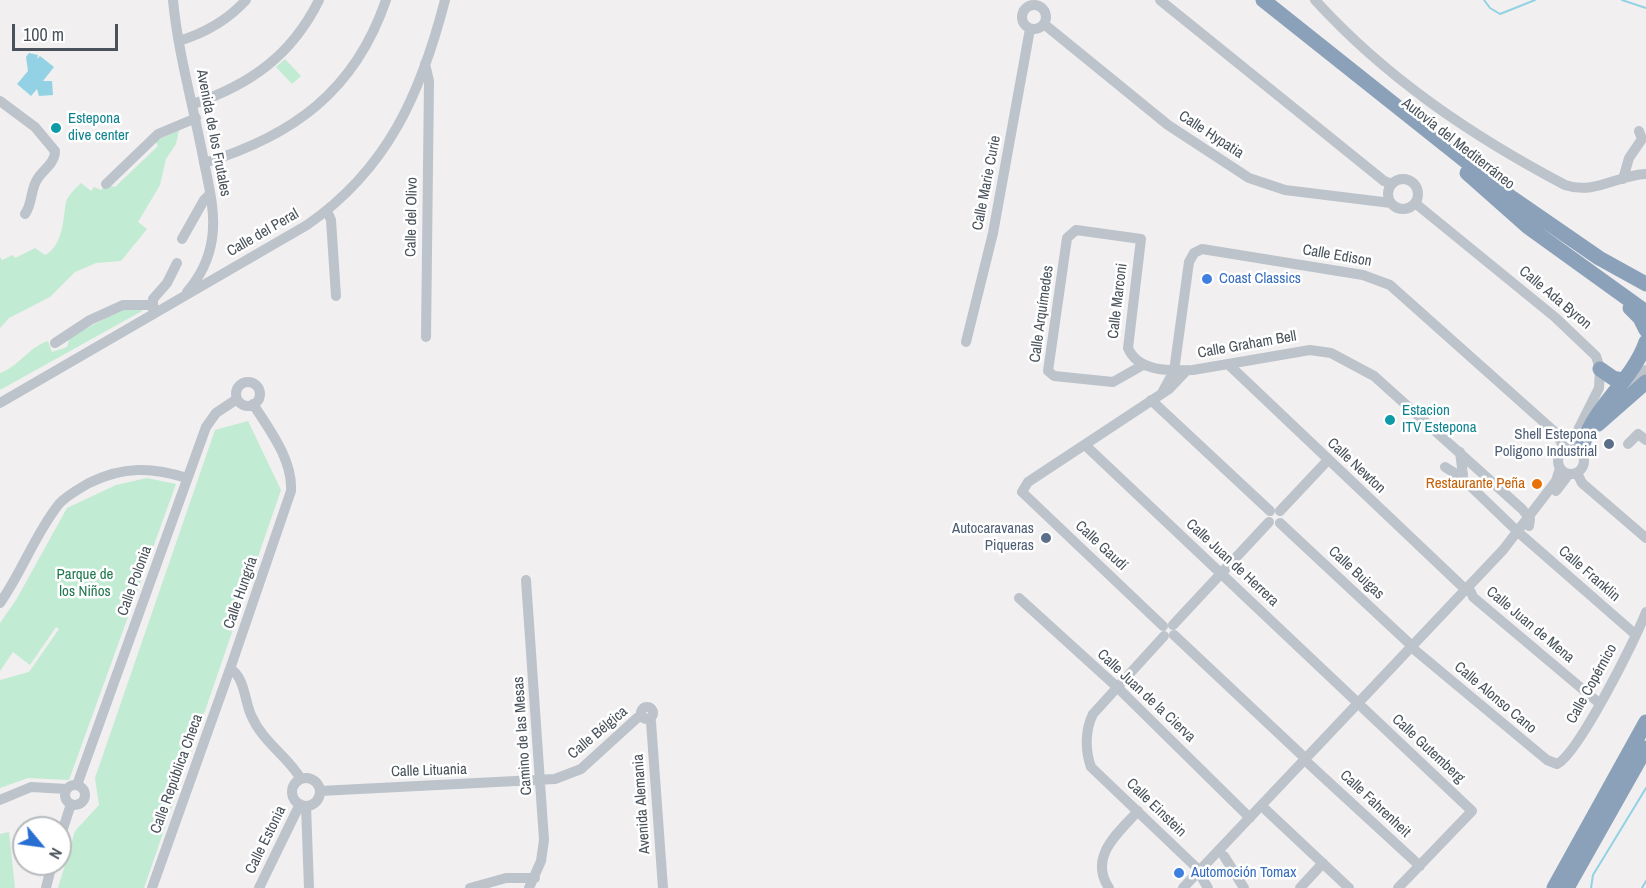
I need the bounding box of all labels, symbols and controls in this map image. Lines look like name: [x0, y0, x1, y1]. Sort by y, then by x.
scale bar: [15, 12, 122, 50]
text: 100 m: [23, 22, 64, 47]
street label: Avenida de los Frutales: [192, 68, 234, 198]
street label: Autovía del Mediterráneo: [1398, 94, 1518, 194]
street label: Calle Hypatia: [1175, 107, 1247, 163]
place label: Estepona dive center: [68, 110, 129, 145]
marker: Estepona dive center: [49, 121, 63, 135]
street label: Calle Marie Curie: [969, 134, 1005, 232]
street label: Calle del Olivo: [402, 177, 422, 257]
street label: Calle del Peral: [224, 205, 302, 261]
street label: Calle Edison: [1301, 241, 1373, 271]
street label: Calle Marconi: [1104, 262, 1132, 340]
street label: Calle Ada Byron: [1515, 263, 1595, 333]
street label: Calle Arquímedes: [1026, 264, 1058, 364]
place label: Coast Classics: [1219, 270, 1301, 288]
marker: Coast Classics: [1200, 272, 1214, 286]
street label: Calle Graham Bell: [1196, 327, 1298, 363]
place label: Estacion ITV Estepona: [1402, 402, 1477, 437]
marker: Estacion ITV Estepona: [1383, 413, 1397, 427]
place label: Shell Estepona Poligono Industrial: [1494, 426, 1597, 461]
street label: Calle Newton: [1323, 434, 1389, 498]
marker: Shell Estepona Poligono Industrial: [1602, 437, 1616, 451]
place label: Restaurante Peña: [1426, 475, 1525, 493]
marker: Restaurante Peña: [1530, 477, 1544, 491]
street label: Calle Juan de Herrera: [1182, 515, 1282, 611]
street label: Calle Gaudí: [1071, 517, 1131, 575]
place label: Autocaravanas Piqueras: [952, 520, 1034, 555]
marker: Autocaravanas Piqueras: [1039, 531, 1053, 545]
street label: Calle Franklin: [1554, 542, 1624, 606]
street label: Calle Buigas: [1324, 543, 1388, 603]
street label: Calle Polonia: [114, 544, 156, 618]
street label: Calle Hungría: [220, 555, 262, 631]
park label: Parque de los Niños: [57, 566, 113, 601]
street label: Calle Juan de Mena: [1482, 583, 1578, 667]
street label: Calle Copérnico: [1563, 641, 1621, 727]
street label: Calle Juan de la Cierva: [1093, 646, 1199, 746]
street label: Calle Alonso Cano: [1450, 658, 1540, 738]
street label: Camino de las Mesas: [510, 676, 536, 796]
street label: Calle Bélgica: [564, 703, 632, 763]
street label: Calle Gutemberg: [1388, 711, 1468, 787]
street label: Calle República Checa: [147, 712, 207, 836]
street label: Avenida Alemania: [630, 753, 654, 855]
street label: Calle Lituania: [391, 761, 467, 781]
street label: Calle Fahrenheit: [1336, 767, 1414, 841]
street label: Calle Einstein: [1122, 775, 1190, 841]
street label: Calle Estonia: [242, 803, 290, 877]
north arrow: [12, 816, 72, 876]
text: N: [44, 844, 68, 863]
place label: Automoción Tomax: [1191, 864, 1296, 882]
marker: Automoción Tomax: [1172, 866, 1186, 880]

